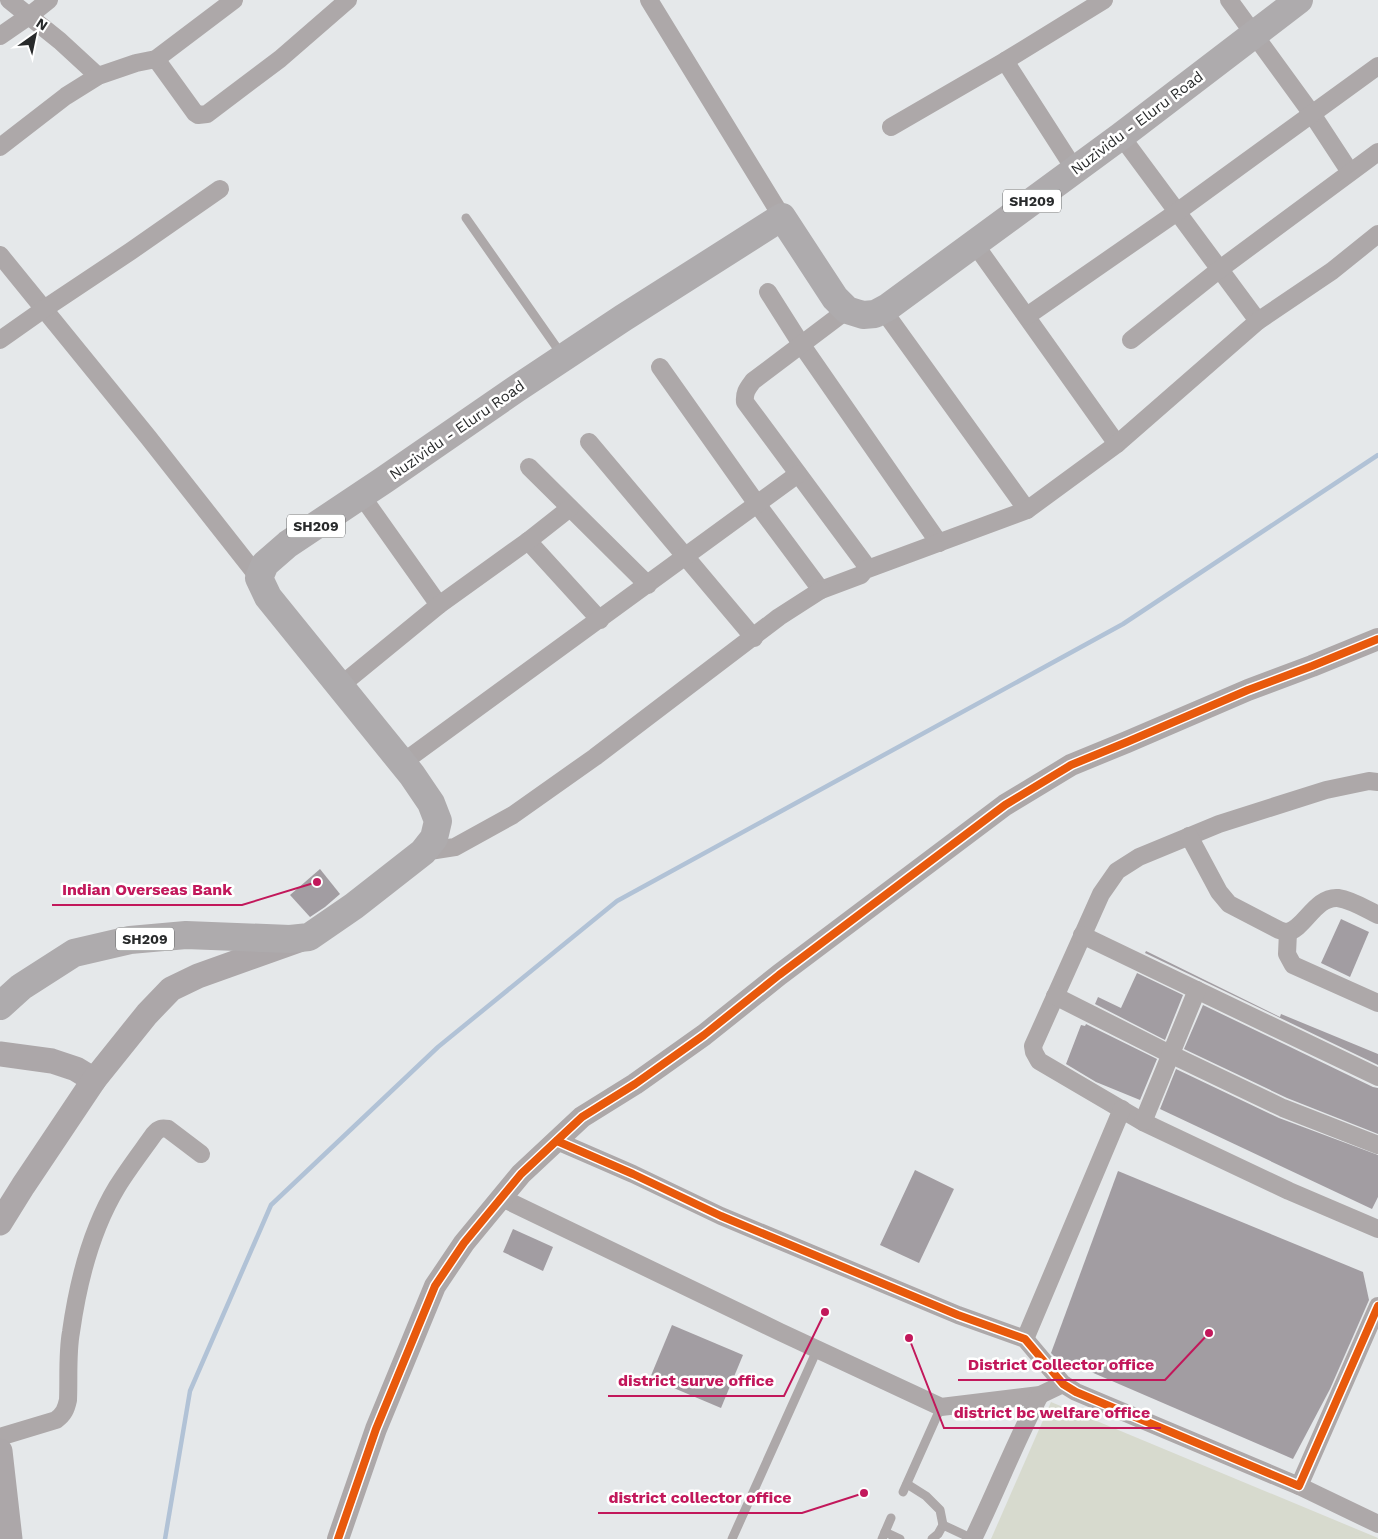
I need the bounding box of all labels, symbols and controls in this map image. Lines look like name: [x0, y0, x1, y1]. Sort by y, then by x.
north arrow: [10, 10, 60, 60]
text: N: [33, 15, 51, 34]
street label: Nuzividu - Eluru Road: [1067, 67, 1207, 179]
road number: SH209: [1003, 190, 1061, 212]
street label: Nuzividu - Eluru Road: [386, 376, 528, 484]
road number: SH209: [287, 514, 345, 538]
callout: Indian Overseas Bank: [52, 874, 242, 905]
text: Indian Overseas Bank: [62, 880, 232, 899]
road number: SH209: [116, 928, 174, 951]
callout: District Collector office: [958, 1349, 1165, 1380]
text: District Collector office: [968, 1355, 1154, 1374]
callout: district surve office: [608, 1365, 784, 1396]
text: district surve office: [618, 1371, 774, 1390]
callout: district bc welfare office: [944, 1397, 1161, 1428]
text: district bc welfare office: [954, 1403, 1150, 1422]
callout: district collector office: [598, 1482, 802, 1513]
text: district collector office: [608, 1488, 792, 1507]

